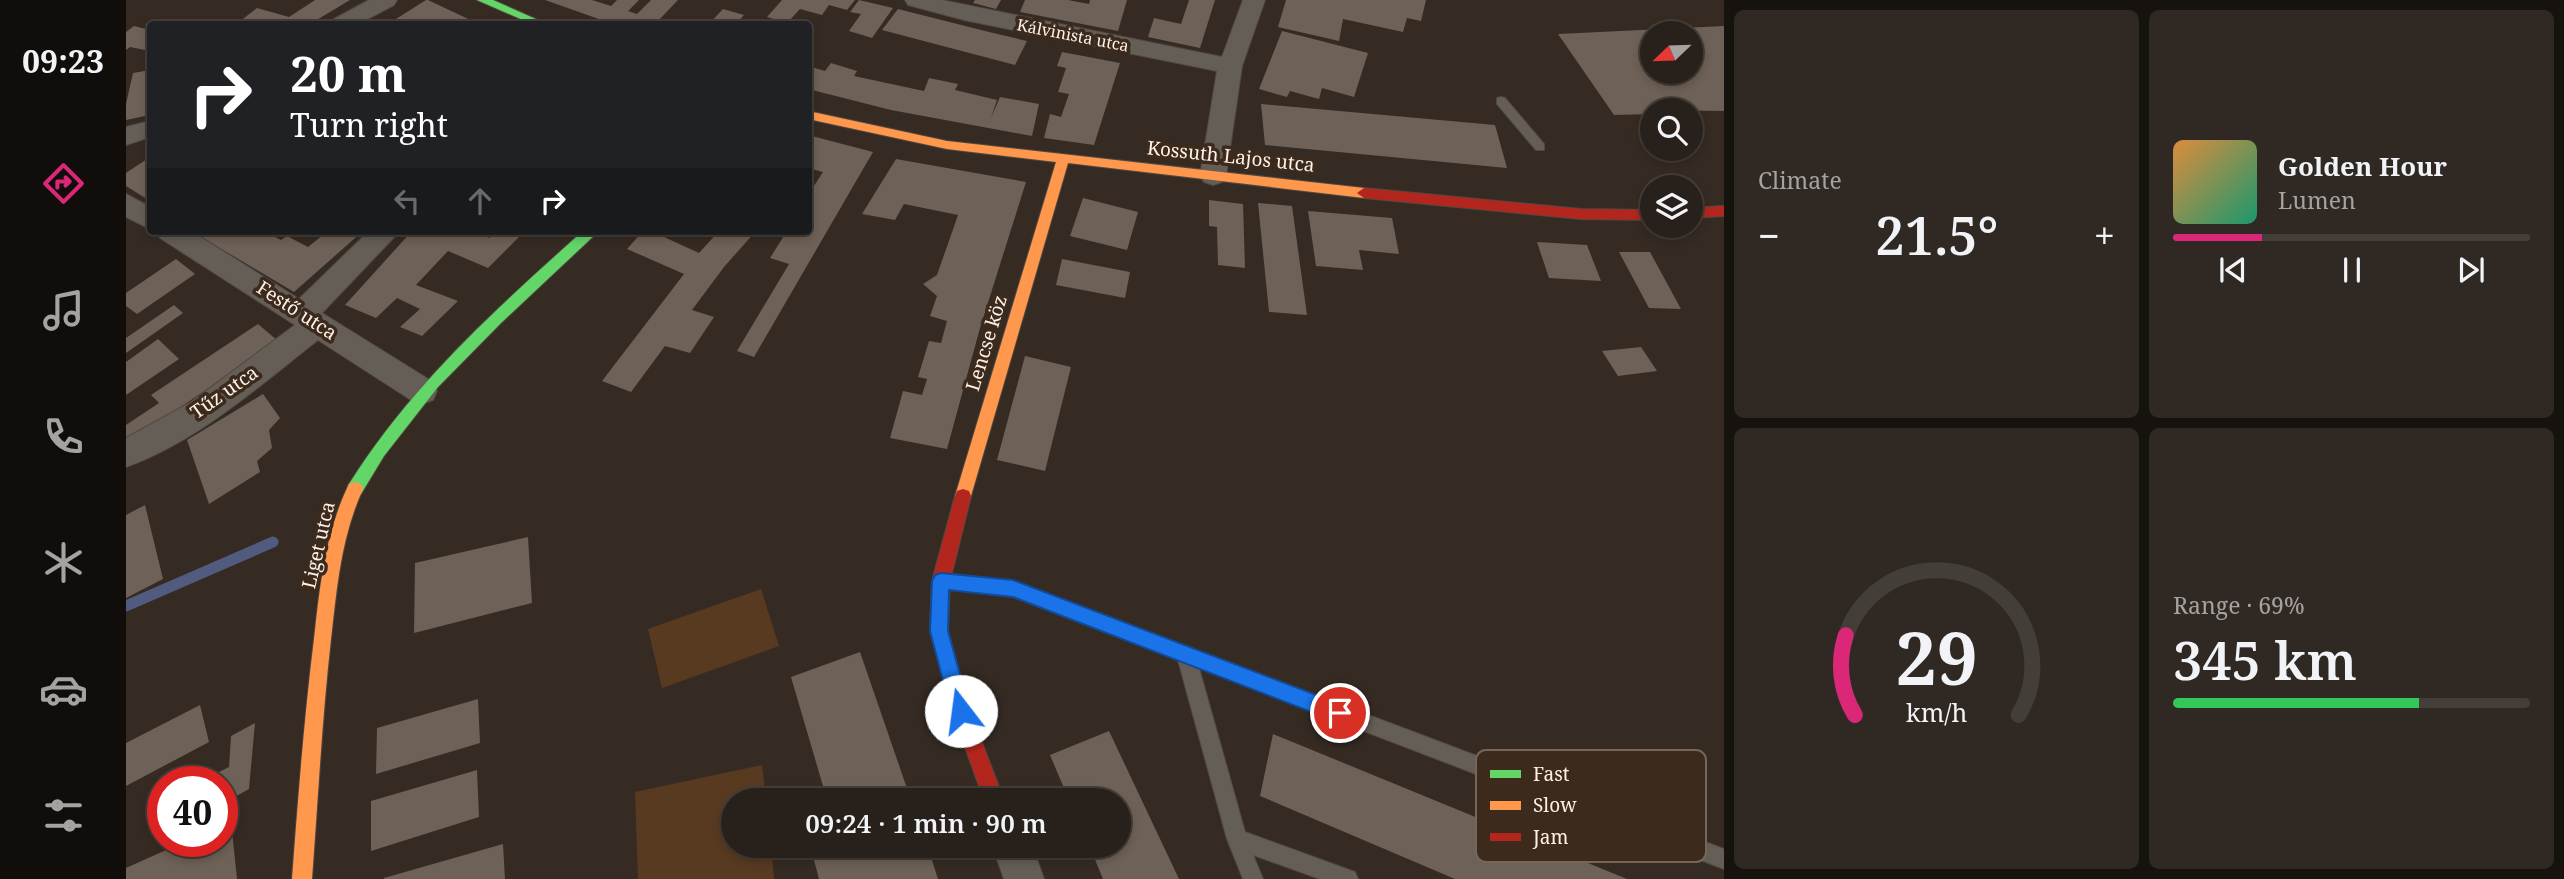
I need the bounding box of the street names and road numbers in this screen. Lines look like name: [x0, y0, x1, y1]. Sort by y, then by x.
street label: Kálvinista utca: [1015, 13, 1131, 57]
street label: Kossuth Lajos utca: [1146, 134, 1316, 178]
street label: Festő utca: [252, 274, 342, 346]
street label: Lencse köz: [959, 292, 1013, 394]
street label: Tűz utca: [185, 359, 263, 425]
street label: Liget utca: [295, 499, 341, 591]

